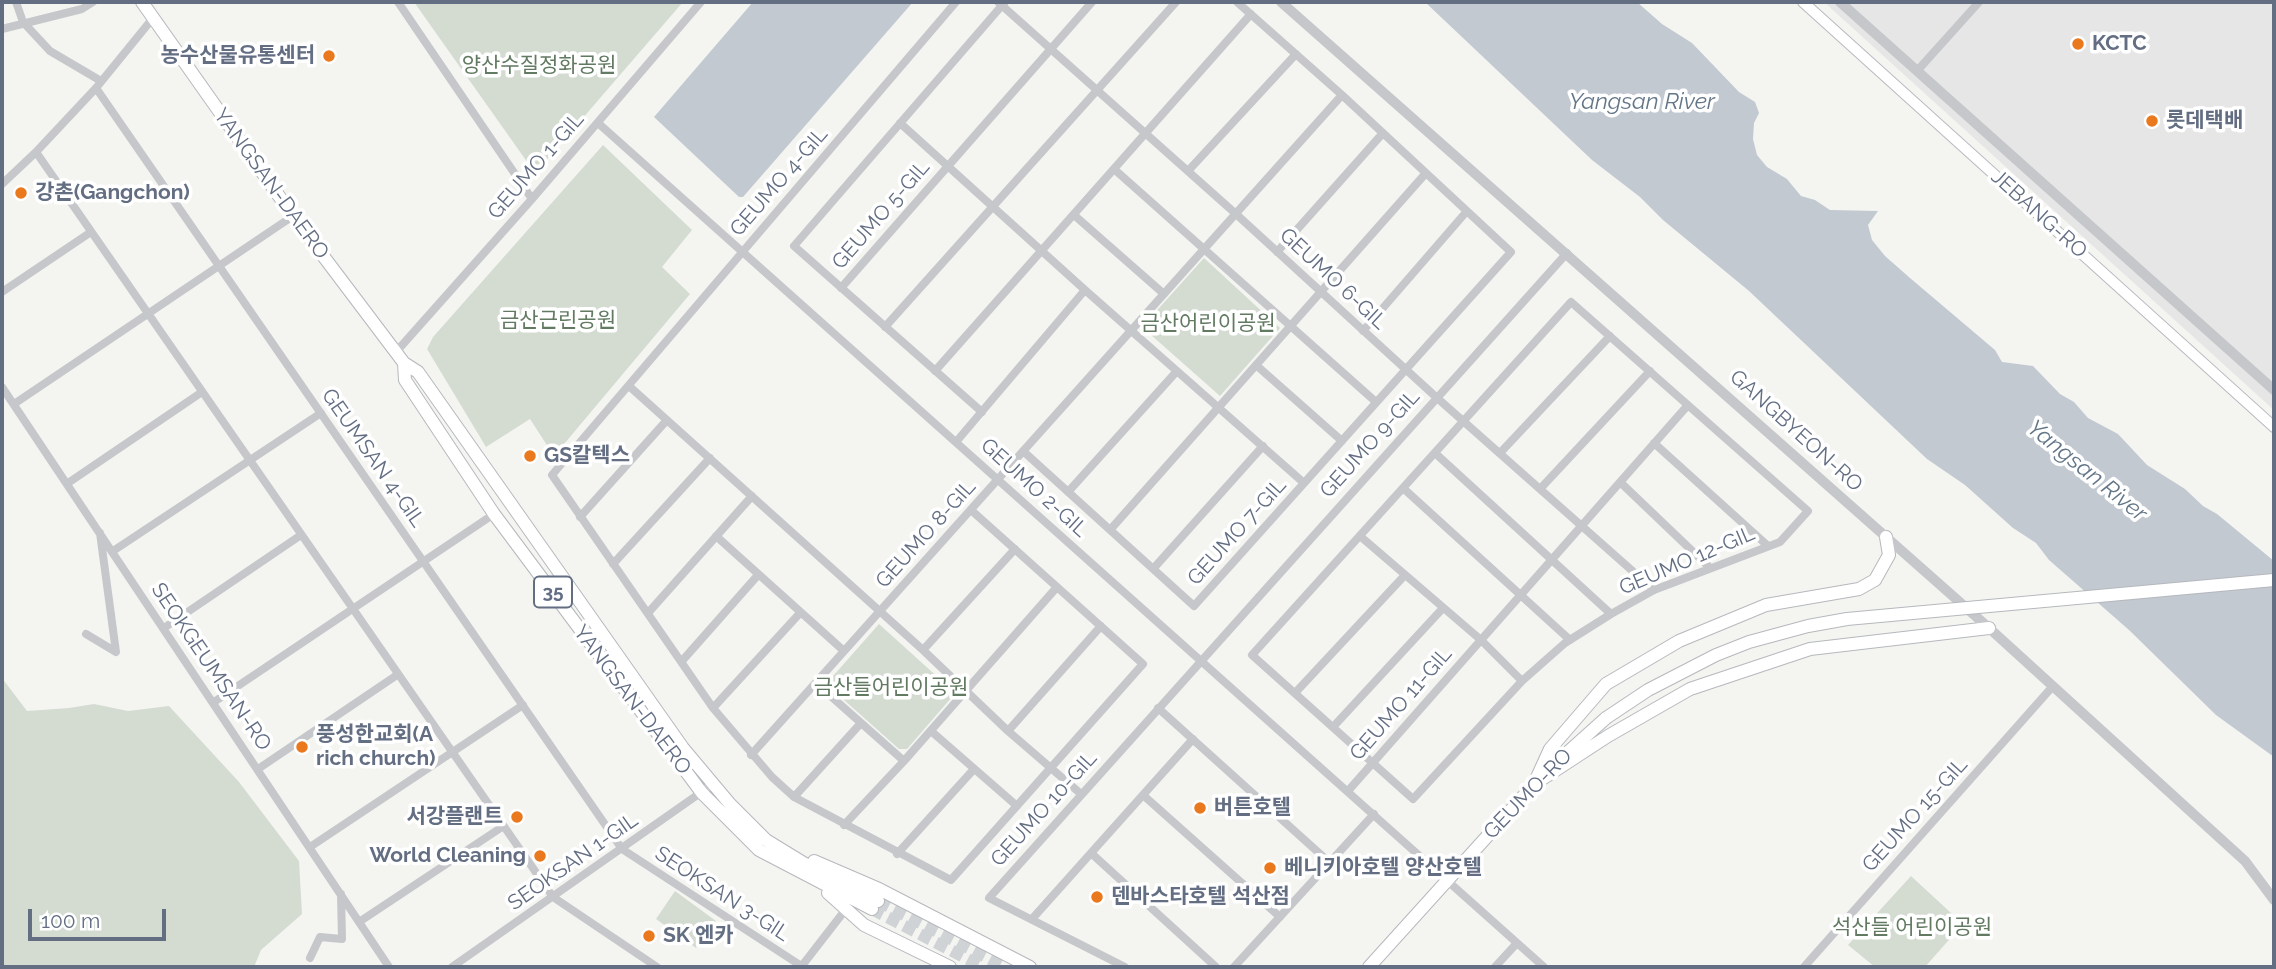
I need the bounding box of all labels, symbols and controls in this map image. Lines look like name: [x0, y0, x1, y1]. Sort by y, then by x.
place label: KCTC: [2092, 31, 2147, 57]
marker: KCTC: [2070, 36, 2086, 52]
place label: 농수산물유통센터: [160, 43, 315, 69]
marker: 농수산물유통센터: [321, 48, 337, 64]
park label: 양산수질정화공원: [462, 53, 616, 79]
water label: Yangsan River: [1569, 88, 1715, 116]
street label: YANGSAN-DAERO: [208, 104, 334, 264]
street label: GEUMO 1-GIL: [483, 107, 589, 225]
place label: 롯데택배: [2166, 108, 2243, 134]
marker: 롯데택배: [2144, 113, 2160, 129]
street label: GEUMO 4-GIL: [725, 122, 833, 242]
street label: GEUMO 5-GIL: [827, 155, 935, 275]
street label: JEBANG-RO: [1986, 164, 2092, 264]
place label: 강촌(Gangchon): [35, 180, 190, 206]
marker: 강촌(Gangchon): [13, 185, 29, 201]
street label: GEUMO 6-GIL: [1274, 223, 1392, 335]
park label: 금산근린공원: [500, 308, 616, 334]
park label: 금산어린이공원: [1140, 311, 1276, 337]
street label: GANGBYEON-RO: [1724, 365, 1868, 497]
street label: GEUMSAN 4-GIL: [316, 384, 430, 532]
street label: GEUMO 9-GIL: [1315, 385, 1425, 503]
water label: Yangsan River: [2022, 414, 2152, 528]
street label: GEUMO 2-GIL: [975, 433, 1093, 543]
place label: GS칼텍스: [544, 443, 630, 469]
marker: GS칼텍스: [522, 448, 538, 464]
street label: GEUMO 7-GIL: [1182, 473, 1292, 591]
street label: GEUMO 8-GIL: [871, 475, 981, 593]
street label: GEUMO 12-GIL: [1616, 521, 1758, 601]
road number: 35: [534, 576, 572, 608]
street label: SEOKGEUMSAN-RO: [145, 578, 277, 756]
street label: YANGSAN-DAERO: [568, 620, 696, 780]
street label: GEUMO 11-GIL: [1345, 642, 1457, 766]
park label: 금산들어린이공원: [814, 675, 968, 701]
place label: 풍성한교회(A rich church): [316, 722, 436, 772]
marker: 풍성한교회(A rich church): [294, 739, 310, 755]
street label: GEUMO-RO: [1479, 743, 1577, 845]
street label: GEUMO 10-GIL: [986, 746, 1102, 872]
street label: GEUMO 15-GIL: [1857, 753, 1973, 877]
place label: 버튼호텔: [1214, 795, 1291, 821]
marker: 버튼호텔: [1192, 800, 1208, 816]
place label: 서강플랜트: [406, 804, 503, 830]
street label: SEOKSAN 1-GIL: [503, 808, 643, 916]
marker: 서강플랜트: [509, 809, 525, 825]
street label: SEOKSAN 3-GIL: [650, 841, 794, 947]
place label: World Cleaning: [370, 843, 526, 869]
marker: World Cleaning: [532, 848, 548, 864]
place label: 베니키아호텔 양산호텔: [1284, 855, 1482, 881]
marker: 베니키아호텔 양산호텔: [1262, 860, 1278, 876]
place label: 덴바스타호텔 석산점: [1111, 884, 1290, 910]
marker: 덴바스타호텔 석산점: [1089, 889, 1105, 905]
scale bar: [32, 895, 170, 939]
text: 100 m: [41, 908, 100, 933]
park label: 석산들 어린이공원: [1832, 915, 1992, 941]
place label: SK 엔카: [663, 923, 734, 949]
marker: SK 엔카: [641, 928, 657, 944]

